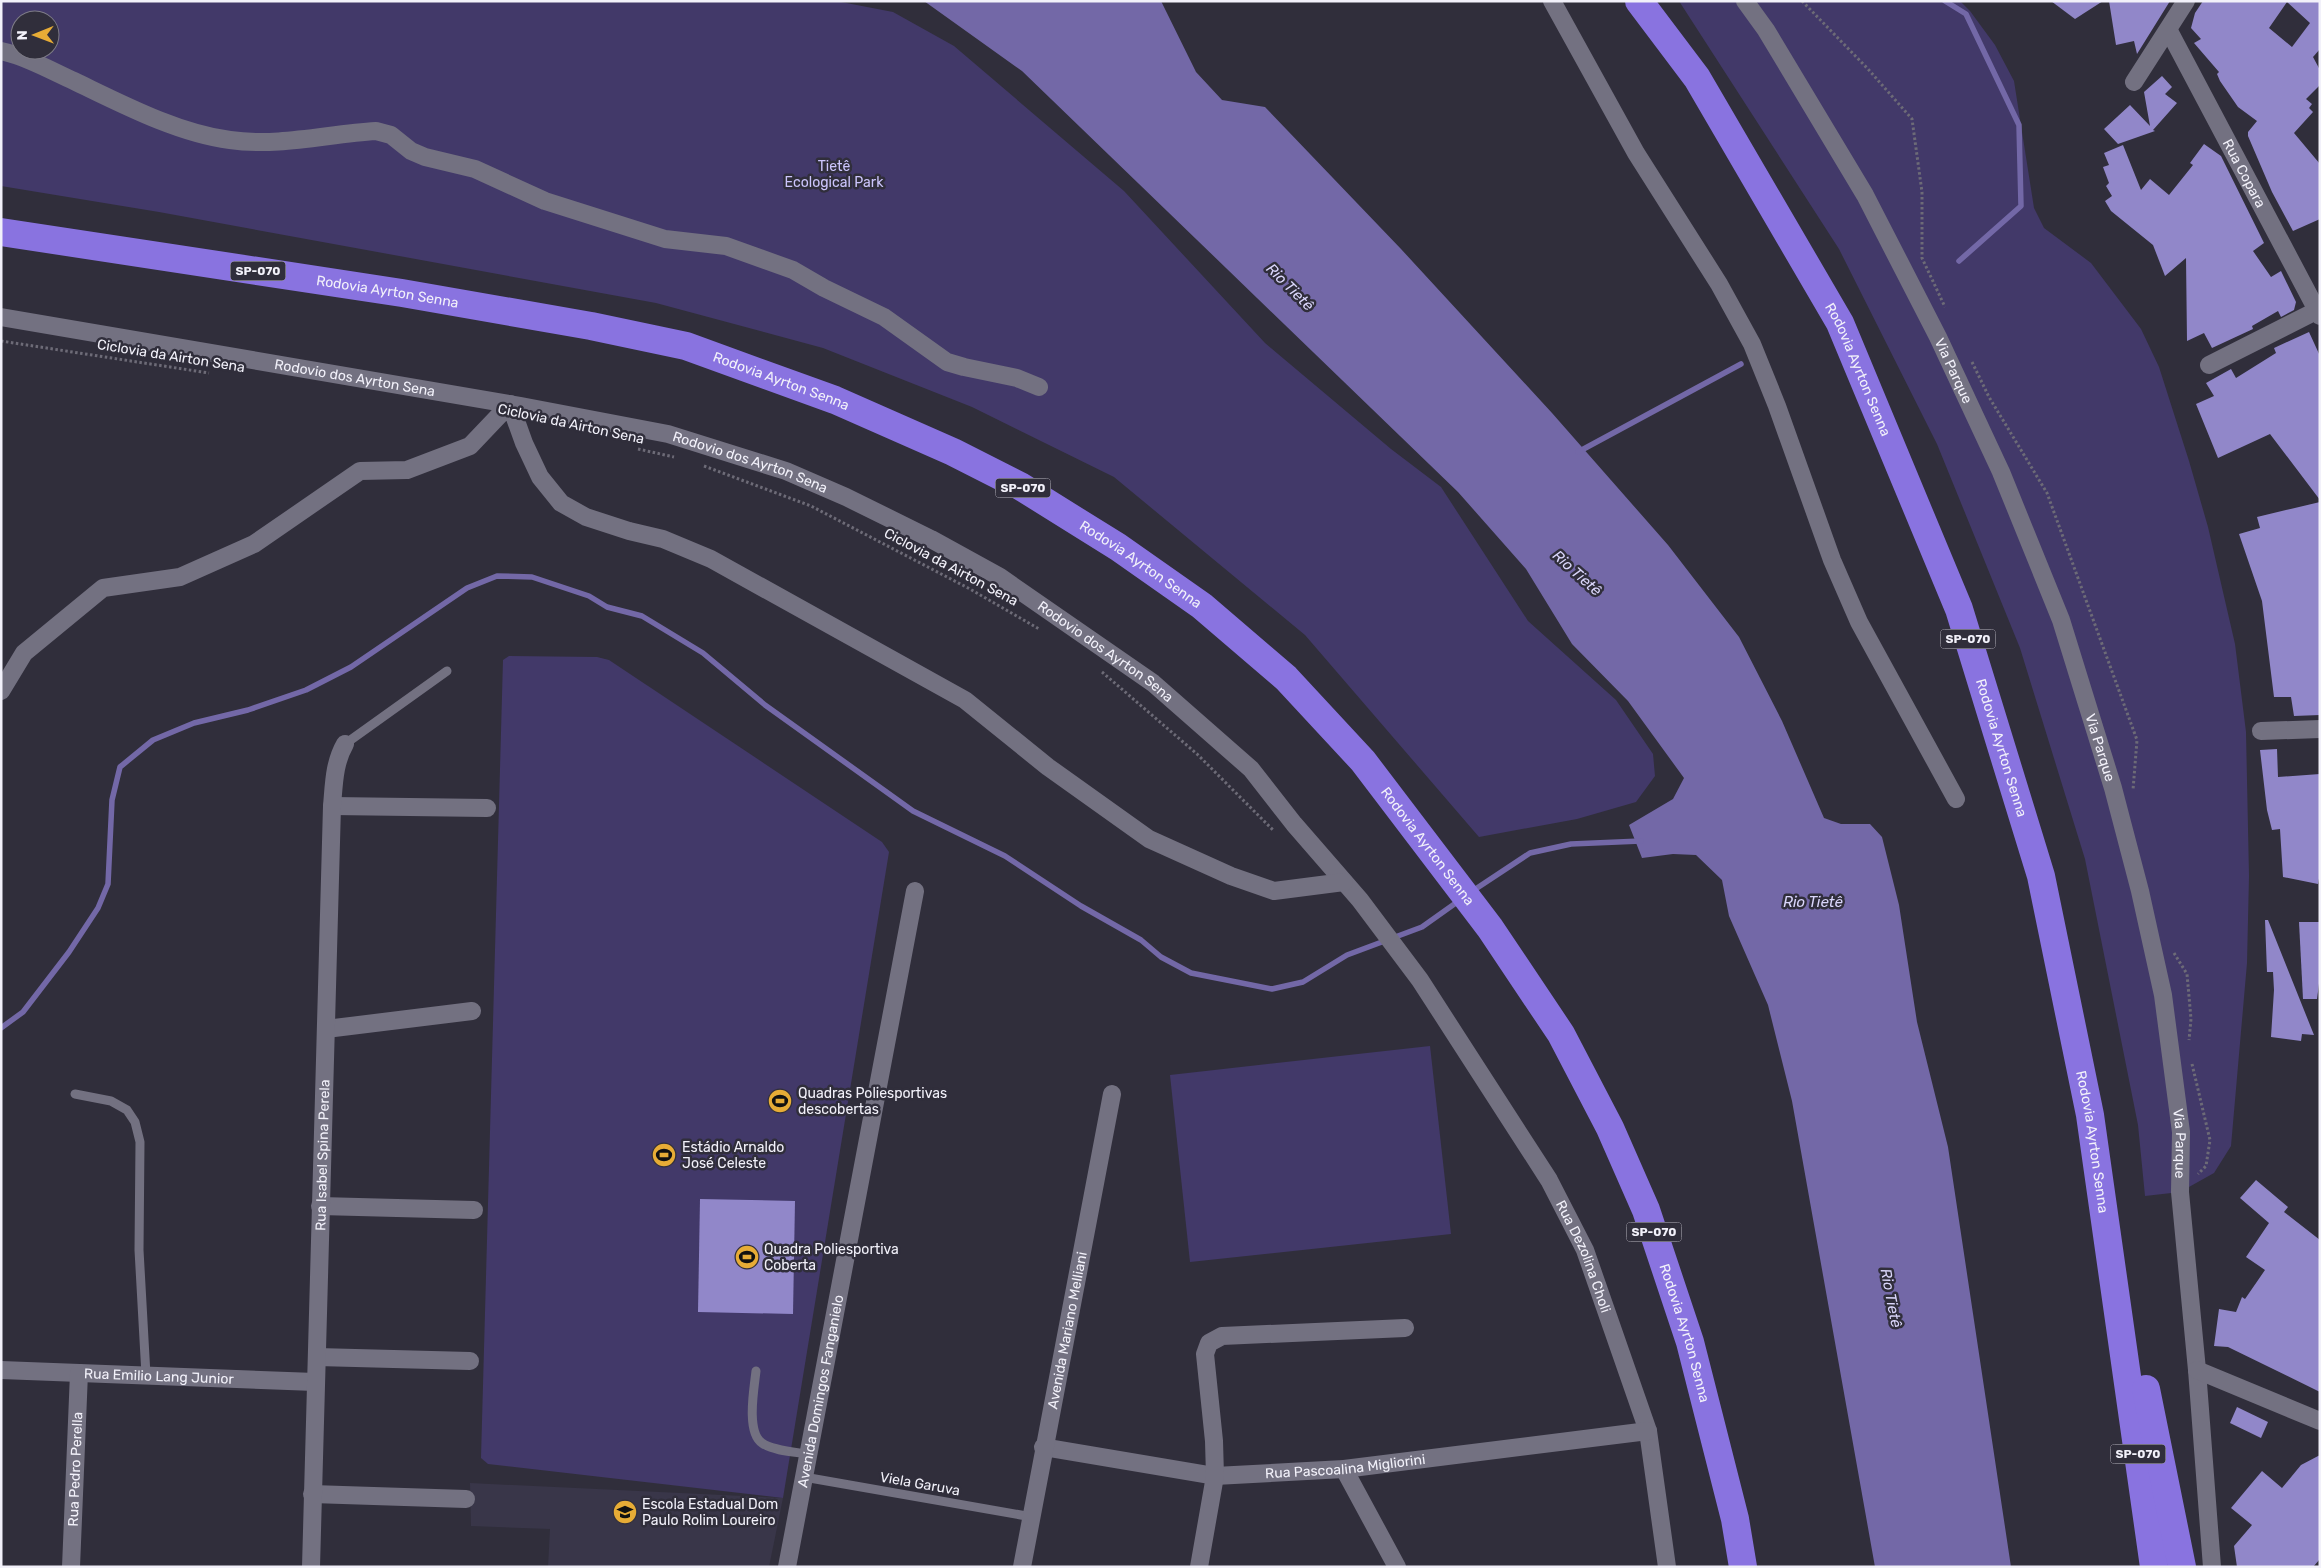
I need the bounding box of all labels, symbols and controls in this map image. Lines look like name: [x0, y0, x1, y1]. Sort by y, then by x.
north arrow: [10, 10, 60, 60]
text: N: [14, 30, 31, 40]
street label: Rua Copara: [2219, 136, 2269, 210]
park label: Tietê Ecological Park: [785, 158, 884, 191]
water label: Rio Tietê: [1263, 260, 1318, 315]
road number: SP-070: [230, 262, 286, 280]
street label: Rodovia Ayrton Senna: [315, 272, 460, 311]
street label: Rodovia Ayrton Senna: [1822, 300, 1895, 439]
street label: Via Parque: [1931, 335, 1976, 406]
street label: Ciclovia da Airton Sena: [96, 336, 246, 376]
street label: Rodovia Ayrton Senna: [711, 348, 852, 414]
street label: Rodovio dos Ayrton Sena: [273, 355, 436, 400]
street label: Ciclovia da Airton Sena: [496, 400, 646, 448]
street label: Rodovio dos Ayrton Sena: [671, 428, 830, 496]
road number: SP-070: [996, 478, 1050, 498]
street label: Rodovia Ayrton Senna: [1077, 517, 1205, 612]
street label: Ciclovia da Airton Sena: [881, 524, 1021, 610]
water label: Rio Tietê: [1549, 546, 1606, 600]
street label: Rodovio dos Ayrton Sena: [1034, 597, 1177, 705]
road number: SP-070: [1940, 630, 1996, 648]
street label: Rodovia Ayrton Senna: [1972, 676, 2031, 819]
street label: Via Parque: [2082, 711, 2119, 784]
street label: Rodovia Ayrton Senna: [1377, 784, 1478, 909]
water label: Rio Tietê: [1783, 893, 1844, 911]
street label: Rodovia Ayrton Senna: [2073, 1069, 2112, 1214]
street label: Rua Isabel Spina Perela: [312, 1079, 333, 1231]
place label: Quadras Poliesportivas descobertas: [798, 1085, 947, 1118]
sports icon: Quadras Poliesportivas descobertas: [767, 1088, 793, 1114]
street label: Via Parque: [2169, 1107, 2189, 1179]
place label: Estádio Arnaldo José Celeste: [682, 1139, 784, 1172]
sports icon: Estádio Arnaldo José Celeste: [651, 1142, 677, 1168]
street label: Rua Dezolina Choli: [1552, 1197, 1615, 1315]
road number: SP-070: [1626, 1222, 1682, 1242]
place label: Quadra Poliesportiva Coberta: [764, 1241, 899, 1274]
sports icon: Quadra Poliesportiva Coberta: [734, 1244, 760, 1270]
street label: Avenida Mariano Melliani: [1044, 1250, 1090, 1410]
street label: Rodovia Ayrton Senna: [1656, 1261, 1713, 1404]
water label: Rio Tietê: [1876, 1267, 1906, 1330]
street label: Avenida Domingos Fanganielo: [794, 1293, 847, 1489]
street label: Rua Emilio Lang Junior: [84, 1365, 235, 1387]
street label: Rua Pedro Perella: [64, 1411, 86, 1527]
road number: SP-070: [2110, 1445, 2166, 1464]
street label: Rua Pascoalina Migliorini: [1265, 1450, 1426, 1482]
street label: Viela Garuva: [879, 1469, 961, 1499]
place label: Escola Estadual Dom Paulo Rolim Loureiro: [642, 1496, 778, 1529]
school or university icon: Escola Estadual Dom Paulo Rolim Loureiro: [612, 1499, 638, 1525]

